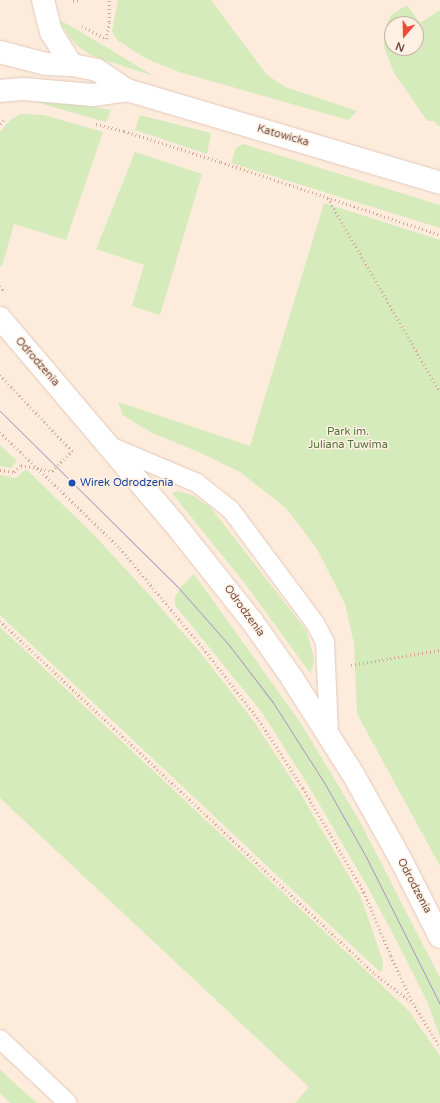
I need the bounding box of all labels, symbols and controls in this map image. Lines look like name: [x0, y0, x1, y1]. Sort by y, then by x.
north arrow: [384, 16, 424, 56]
text: N: [394, 39, 406, 54]
street label: Katowicka: [255, 122, 311, 150]
street label: Odrodzenia: [12, 335, 62, 389]
park label: Park im. Juliana Tuwima: [308, 426, 388, 452]
place label: Wirek Odrodzenia: [80, 476, 174, 490]
marker: Wirek Odrodzenia: [67, 478, 77, 488]
street label: Odrodzenia: [221, 583, 267, 639]
street label: Odrodzenia: [394, 856, 434, 916]

